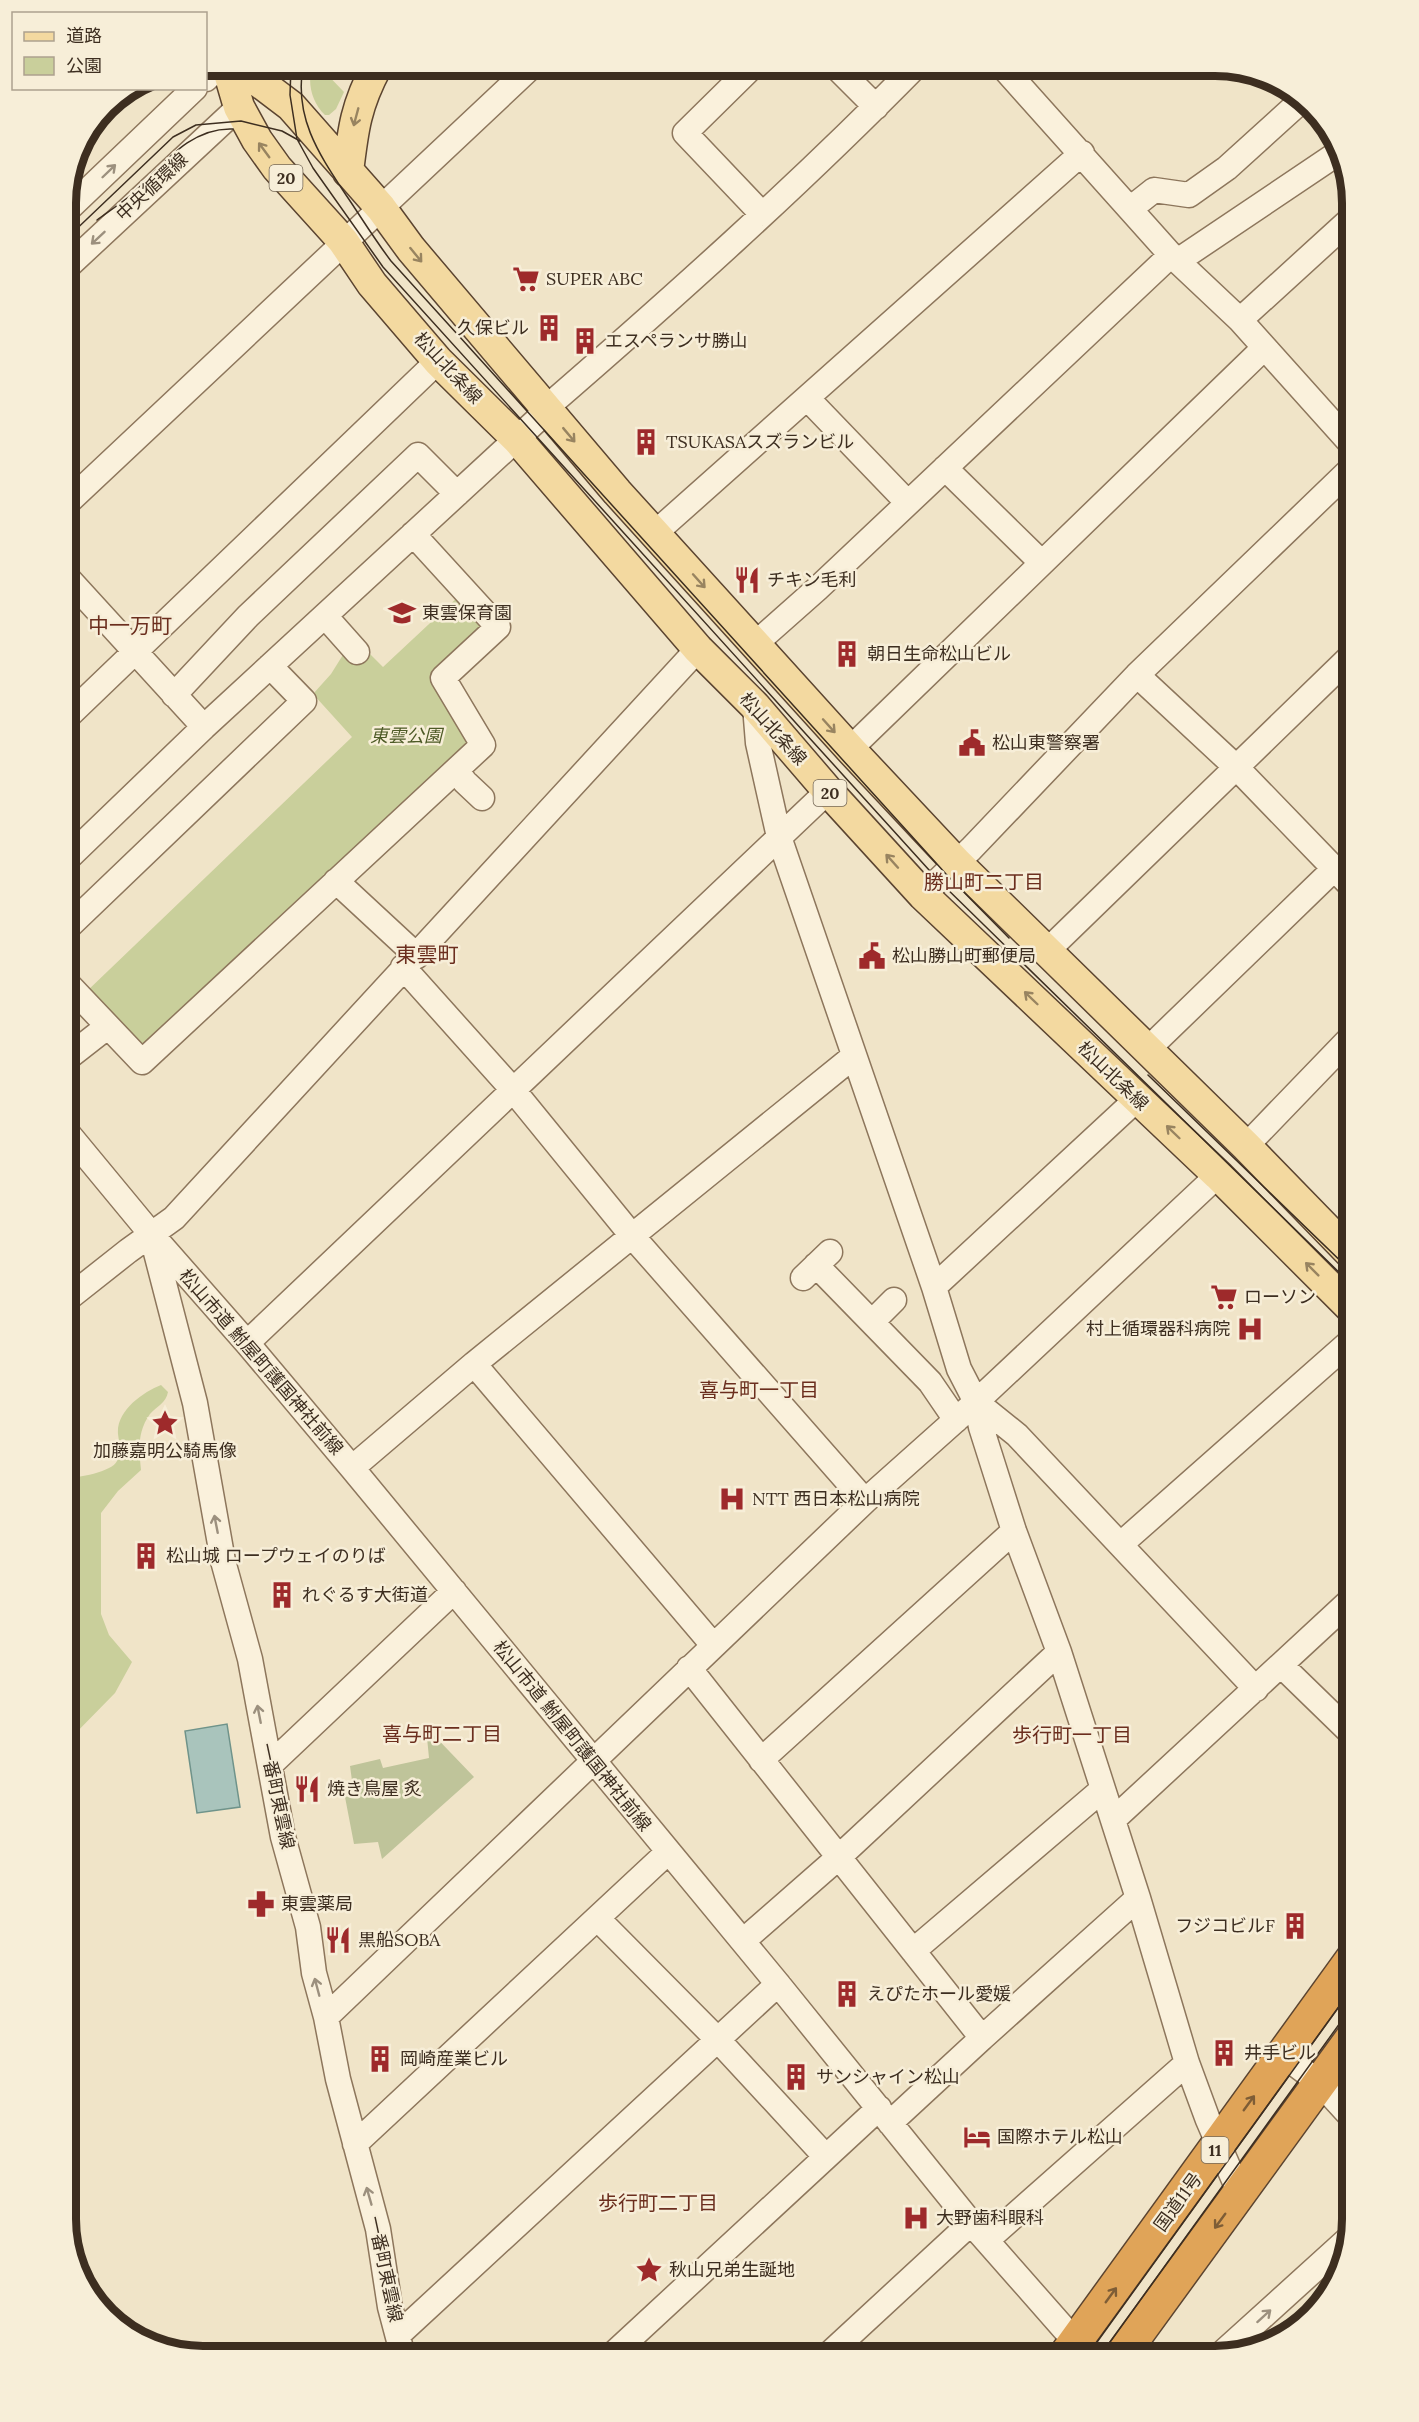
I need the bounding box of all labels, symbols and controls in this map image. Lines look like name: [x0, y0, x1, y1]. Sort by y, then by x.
legend: [12, 12, 207, 90]
text: 道路: [66, 24, 102, 47]
text: 公園: [66, 54, 102, 77]
one-way arrow: [349, 107, 361, 126]
one-way arrow: [258, 142, 270, 158]
street label: 中央循環線: [111, 148, 192, 226]
one-way arrow: [101, 164, 116, 178]
road number: 20: [270, 165, 302, 191]
one-way arrow: [91, 231, 106, 245]
one-way arrow: [409, 247, 423, 262]
supermarket icon: SUPER ABC: [511, 264, 541, 294]
place label: SUPER ABC: [546, 267, 643, 290]
building icon: 久保ビル: [534, 313, 564, 343]
place label: 久保ビル: [457, 316, 529, 339]
building icon: エスペランサ勝山: [570, 326, 600, 356]
street label: 松山北条線: [409, 327, 487, 408]
place label: エスペランサ勝山: [605, 329, 748, 352]
one-way arrow: [562, 427, 576, 442]
building icon: TSUKASAスズランビル: [631, 427, 661, 457]
place label: TSUKASAスズランビル: [666, 430, 854, 453]
restaurant icon: チキン毛利: [732, 565, 762, 595]
place label: チキン毛利: [767, 568, 856, 591]
one-way arrow: [692, 573, 706, 588]
school or university icon: 東雲保育園: [387, 598, 417, 628]
place label: 東雲保育園: [422, 601, 512, 624]
district label: 中一万町: [88, 612, 172, 639]
building icon: 朝日生命松山ビル: [832, 639, 862, 669]
place label: 朝日生命松山ビル: [867, 642, 1011, 665]
street label: 松山北条線: [735, 688, 812, 770]
one-way arrow: [822, 718, 836, 733]
park label: 東雲公園: [370, 724, 445, 747]
public building icon: 松山東警察署: [957, 728, 987, 758]
place label: 松山東警察署: [992, 731, 1100, 754]
road number: 20: [814, 780, 846, 806]
one-way arrow: [885, 854, 899, 869]
district label: 勝山町二丁目: [924, 869, 1044, 894]
district label: 東雲町: [396, 941, 459, 968]
public building icon: 松山勝山町郵便局: [857, 941, 887, 971]
place label: 松山勝山町郵便局: [892, 944, 1036, 967]
one-way arrow: [1024, 991, 1039, 1005]
street label: 松山北条線: [1073, 1036, 1154, 1115]
one-way arrow: [1165, 1125, 1180, 1139]
one-way arrow: [1304, 1261, 1319, 1276]
street label: 松山市道 鮒屋町護国神社前線: [174, 1264, 348, 1459]
supermarket icon: ローソン: [1209, 1282, 1239, 1312]
place label: ローソン: [1244, 1285, 1316, 1308]
hospital icon: 村上循環器科病院: [1235, 1314, 1265, 1344]
place label: 村上循環器科病院: [1086, 1317, 1230, 1340]
district label: 喜与町一丁目: [699, 1377, 819, 1402]
place icon: 加藤嘉明公騎馬像: [150, 1408, 180, 1438]
place label: 加藤嘉明公騎馬像: [93, 1439, 237, 1462]
hospital icon: NTT 西日本松山病院: [717, 1484, 747, 1514]
place label: NTT 西日本松山病院: [752, 1487, 920, 1510]
one-way arrow: [210, 1515, 221, 1535]
building icon: 松山城 ロープウェイのりば: [131, 1541, 161, 1571]
place label: 松山城 ロープウェイのりば: [166, 1544, 386, 1567]
building icon: れぐるす大街道: [267, 1580, 297, 1610]
place label: れぐるす大街道: [302, 1583, 428, 1606]
street label: 松山市道 鮒屋町護国神社前線: [488, 1636, 656, 1836]
one-way arrow: [253, 1705, 264, 1724]
district label: 喜与町二丁目: [382, 1721, 502, 1746]
district label: 歩行町一丁目: [1012, 1722, 1132, 1747]
street label: 一番町東雲線: [255, 1741, 300, 1851]
restaurant icon: 焼き鳥屋 炙: [292, 1774, 322, 1804]
place label: 焼き鳥屋 炙: [327, 1777, 422, 1800]
pharmacy icon: 東雲薬局: [246, 1889, 276, 1919]
place label: 東雲薬局: [281, 1892, 353, 1915]
building icon: フジコビルF: [1280, 1911, 1310, 1941]
place label: フジコビルF: [1175, 1914, 1275, 1937]
restaurant icon: 黒船SOBA: [323, 1925, 353, 1955]
place label: 黒船SOBA: [358, 1928, 441, 1951]
one-way arrow: [311, 1977, 323, 1996]
building icon: えぴたホール愛媛: [832, 1979, 862, 2009]
place label: えぴたホール愛媛: [867, 1982, 1011, 2005]
building icon: 井手ビル: [1209, 2038, 1239, 2068]
place label: 井手ビル: [1244, 2041, 1316, 2064]
building icon: 岡崎産業ビル: [365, 2044, 395, 2074]
place label: 岡崎産業ビル: [400, 2047, 508, 2070]
building icon: サンシャイン松山: [781, 2062, 811, 2092]
place label: サンシャイン松山: [816, 2065, 960, 2088]
one-way arrow: [1243, 2095, 1256, 2111]
hotel icon: 国際ホテル松山: [962, 2122, 992, 2152]
place label: 国際ホテル松山: [997, 2125, 1123, 2148]
road number: 11: [1202, 2137, 1228, 2163]
street label: 国道11号: [1149, 2168, 1207, 2236]
one-way arrow: [363, 2187, 374, 2206]
district label: 歩行町二丁目: [598, 2190, 718, 2215]
hospital icon: 大野歯科眼科: [901, 2203, 931, 2233]
place label: 大野歯科眼科: [936, 2206, 1044, 2229]
one-way arrow: [1214, 2212, 1226, 2228]
street label: 一番町東雲線: [363, 2214, 408, 2324]
place icon: 秋山兄弟生誕地: [634, 2255, 664, 2285]
place label: 秋山兄弟生誕地: [669, 2258, 795, 2281]
one-way arrow: [1104, 2287, 1117, 2303]
one-way arrow: [1256, 2309, 1271, 2323]

